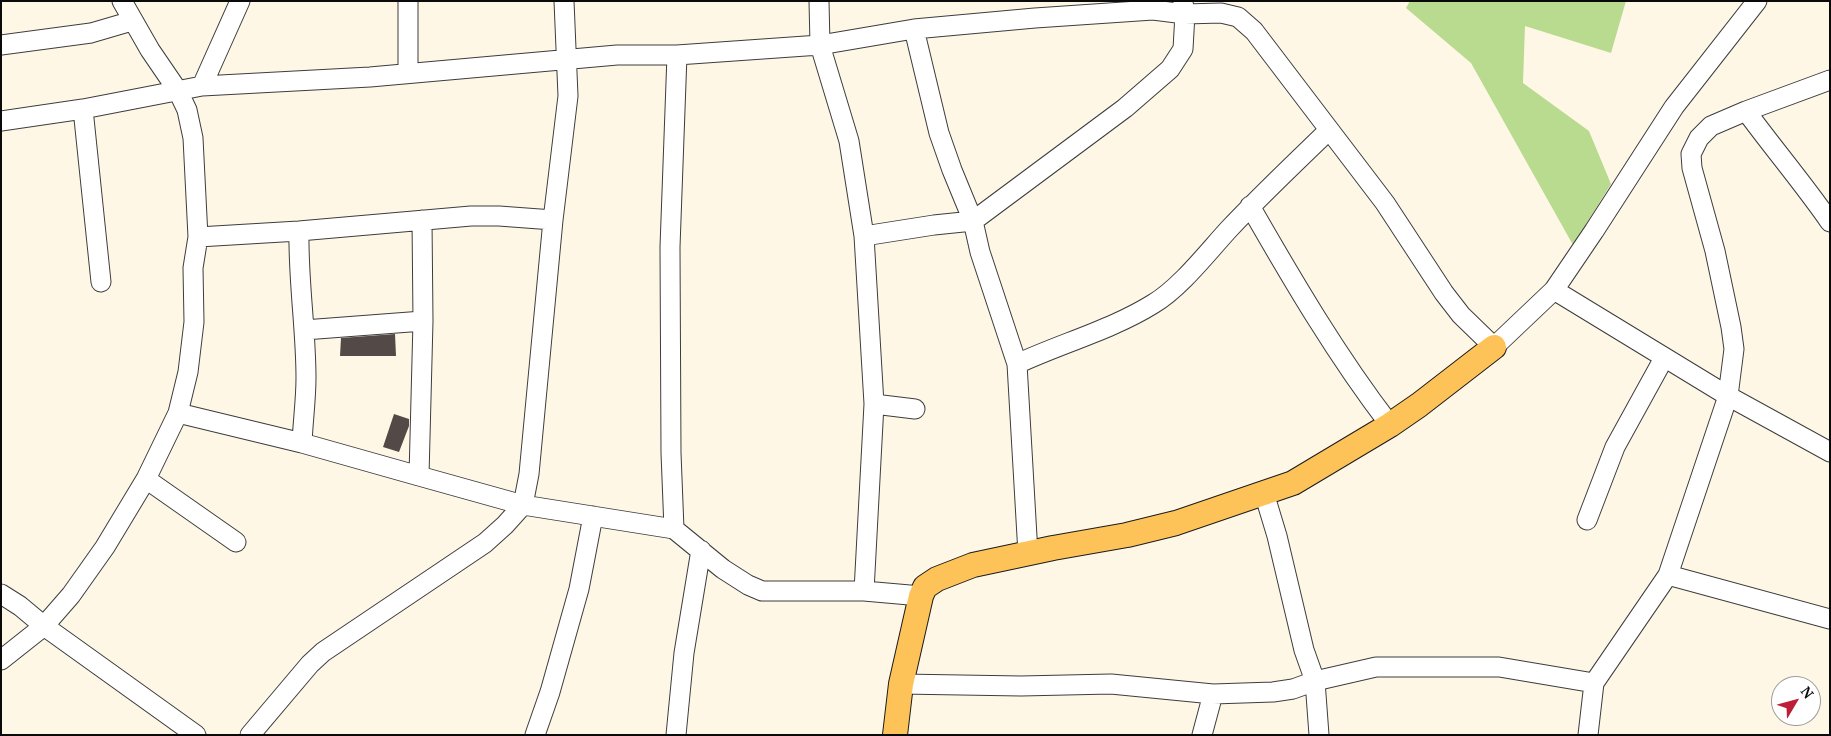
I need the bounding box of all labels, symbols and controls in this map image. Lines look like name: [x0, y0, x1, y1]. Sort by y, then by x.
north arrow: [1771, 676, 1821, 726]
text: N: [1797, 682, 1818, 702]

